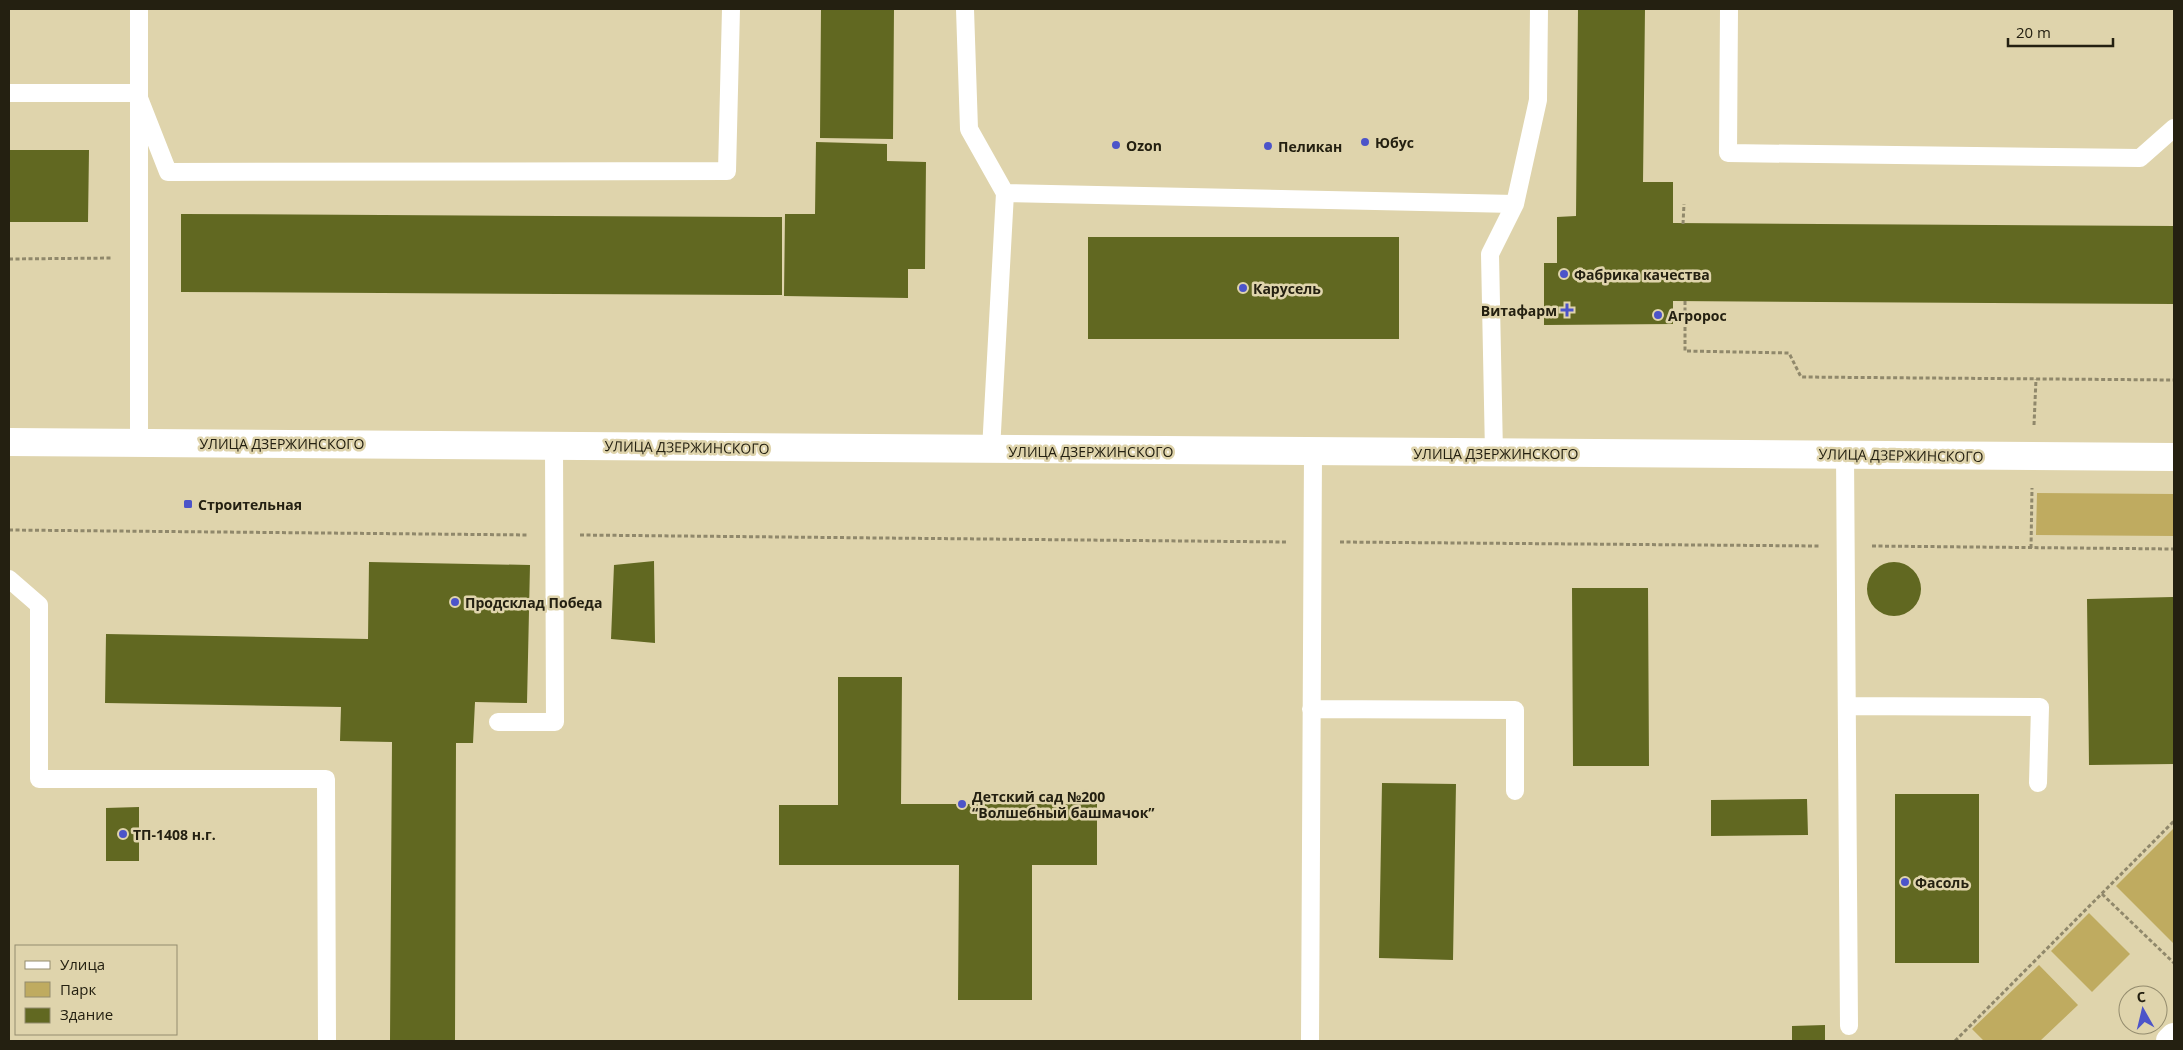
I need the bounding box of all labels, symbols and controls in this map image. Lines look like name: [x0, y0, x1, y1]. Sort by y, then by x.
scale bar: [2008, 15, 2113, 47]
text: 20 m: [2016, 22, 2051, 42]
place label: Юбус: [1375, 133, 1414, 152]
place label: Ozon: [1126, 136, 1162, 155]
marker: Юбус: [1359, 136, 1371, 148]
place label: Пеликан: [1278, 137, 1342, 156]
marker: Ozon: [1110, 139, 1122, 151]
marker: Пеликан: [1262, 140, 1274, 152]
place label: Фабрика качества: [1574, 265, 1710, 284]
marker: Фабрика качества: [1558, 268, 1570, 280]
place label: Карусель: [1253, 279, 1321, 298]
marker: Карусель: [1237, 282, 1249, 294]
place label: Витафарм: [1481, 301, 1557, 320]
marker: Витафарм: [1561, 304, 1573, 316]
place label: Агророс: [1668, 306, 1727, 325]
marker: Агророс: [1652, 309, 1664, 321]
street label: УЛИЦА ДЗЕРЖИНСКОГО: [199, 434, 365, 453]
street label: УЛИЦА ДЗЕРЖИНСКОГО: [604, 436, 770, 458]
street label: УЛИЦА ДЗЕРЖИНСКОГО: [1008, 442, 1174, 461]
street label: УЛИЦА ДЗЕРЖИНСКОГО: [1413, 444, 1579, 463]
street label: УЛИЦА ДЗЕРЖИНСКОГО: [1818, 444, 1984, 466]
place label: Строительная: [198, 495, 302, 514]
marker: Строительная: [182, 498, 194, 510]
place label: Продсклад Победа: [465, 593, 602, 612]
marker: Продсклад Победа: [449, 596, 461, 608]
place label: Детский сад №200 “Волшебный башмачок”: [972, 787, 1155, 822]
marker: Детский сад №200 “Волшебный башмачок”: [956, 798, 968, 810]
place label: ТП-1408 н.г.: [133, 825, 216, 844]
marker: ТП-1408 н.г.: [117, 828, 129, 840]
place label: Фасоль: [1915, 873, 1969, 892]
marker: Фасоль: [1899, 876, 1911, 888]
legend: [15, 945, 178, 1035]
text: Улица: [60, 954, 105, 974]
text: Парк: [60, 979, 96, 999]
north arrow: [2118, 985, 2168, 1035]
text: С: [2135, 987, 2147, 1007]
text: Здание: [60, 1004, 113, 1024]

